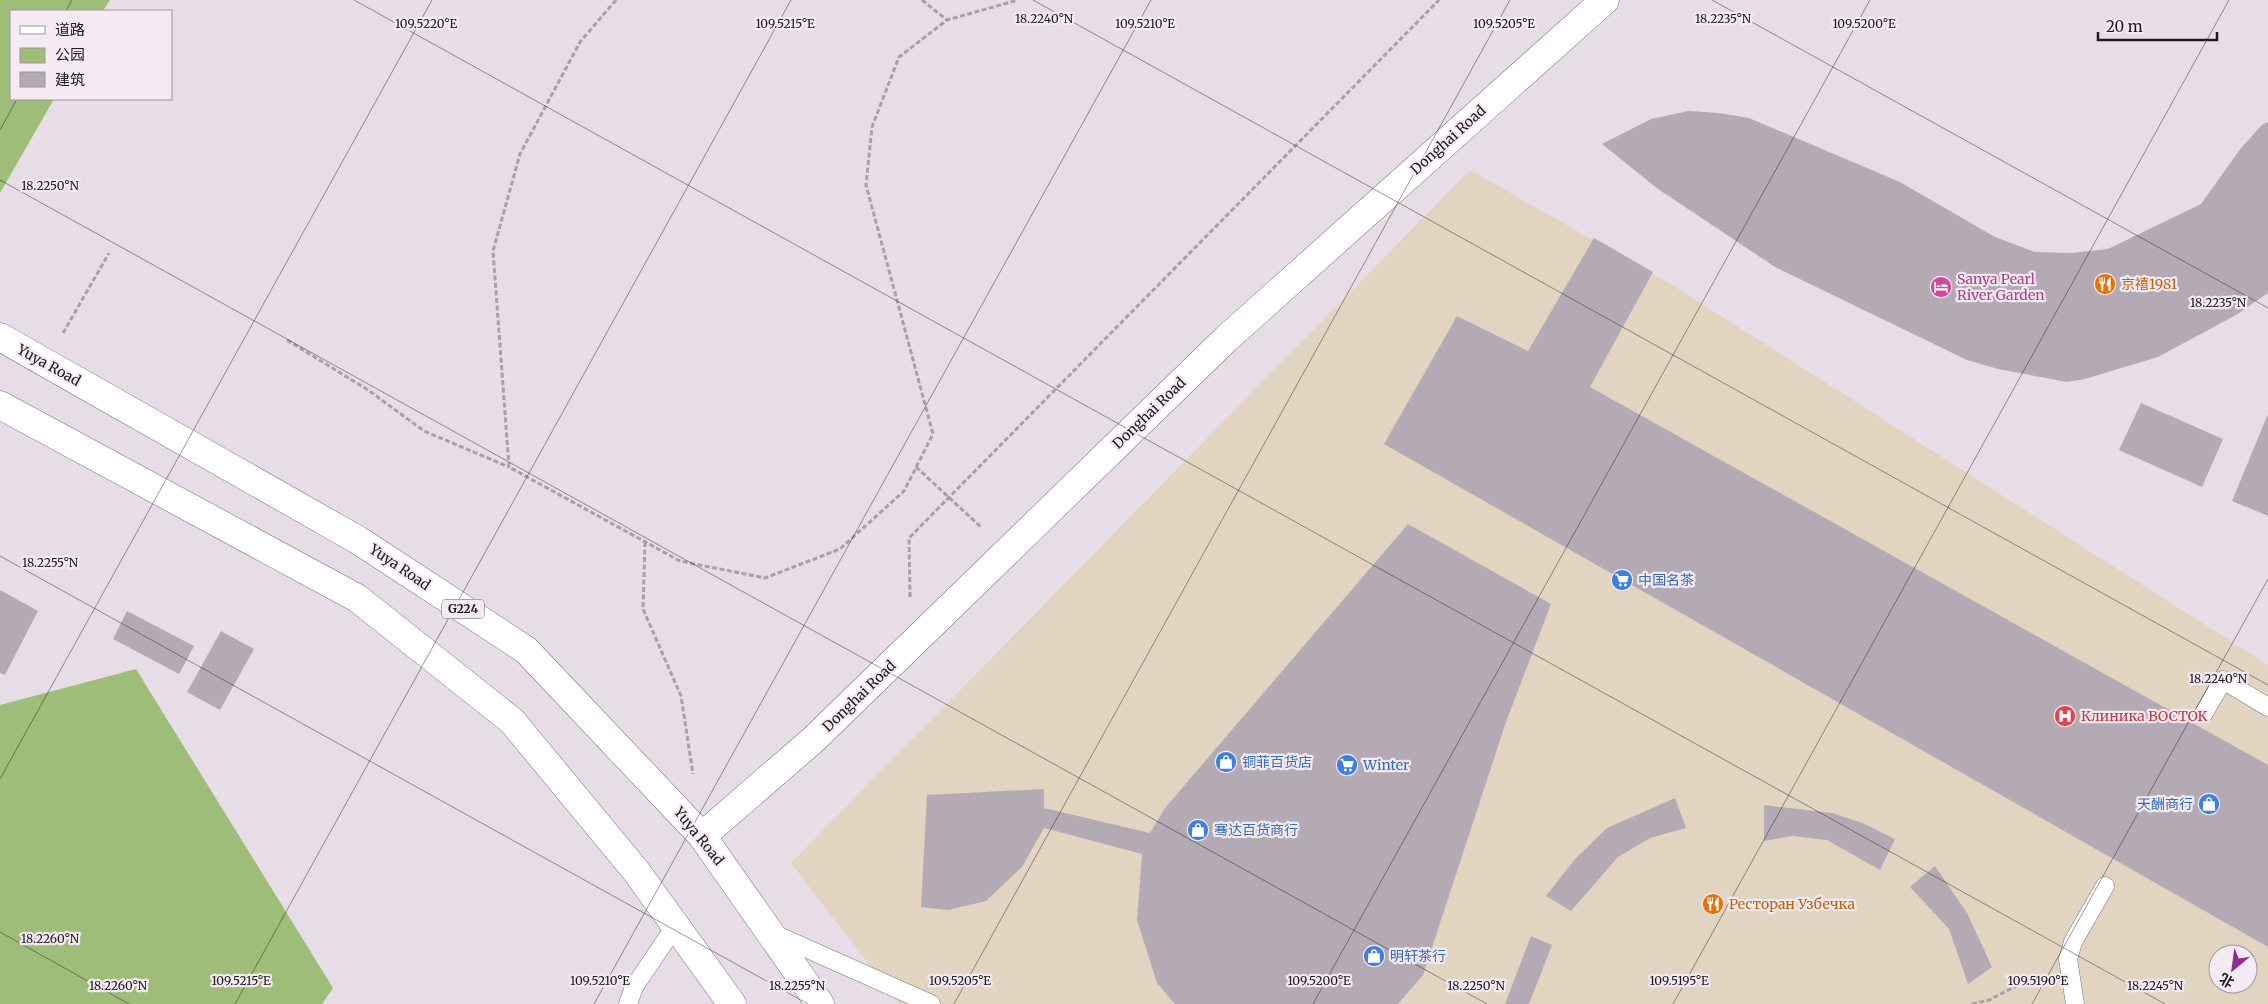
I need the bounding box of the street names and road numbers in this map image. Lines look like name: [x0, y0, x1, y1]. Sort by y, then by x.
street label: Donghai Road: [1407, 101, 1490, 179]
street label: Yuya Road: [13, 340, 84, 390]
street label: Donghai Road: [1109, 373, 1190, 453]
street label: Yuya Road: [365, 539, 434, 594]
road number: G224: [442, 600, 484, 618]
street label: Donghai Road: [819, 656, 900, 736]
street label: Yuya Road: [669, 802, 728, 869]

